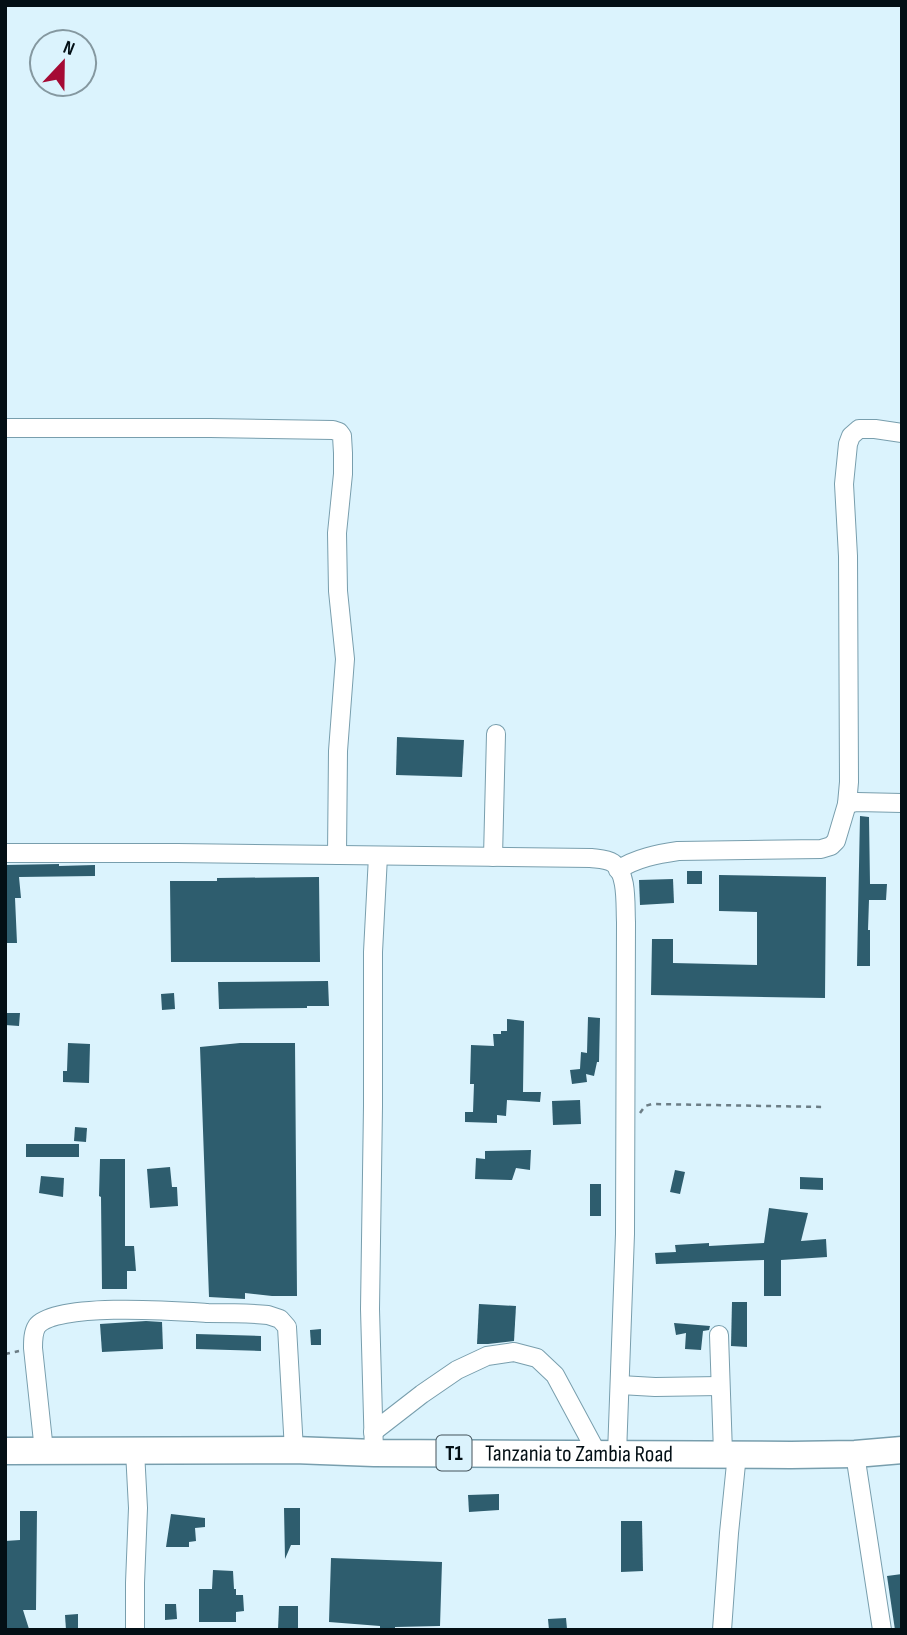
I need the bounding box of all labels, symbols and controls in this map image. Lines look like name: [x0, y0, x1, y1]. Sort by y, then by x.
north arrow: [28, 28, 98, 98]
text: N: [60, 36, 78, 61]
road number: T1: [436, 1436, 472, 1470]
street label: Tanzania to Zambia Road: [485, 1440, 673, 1468]

